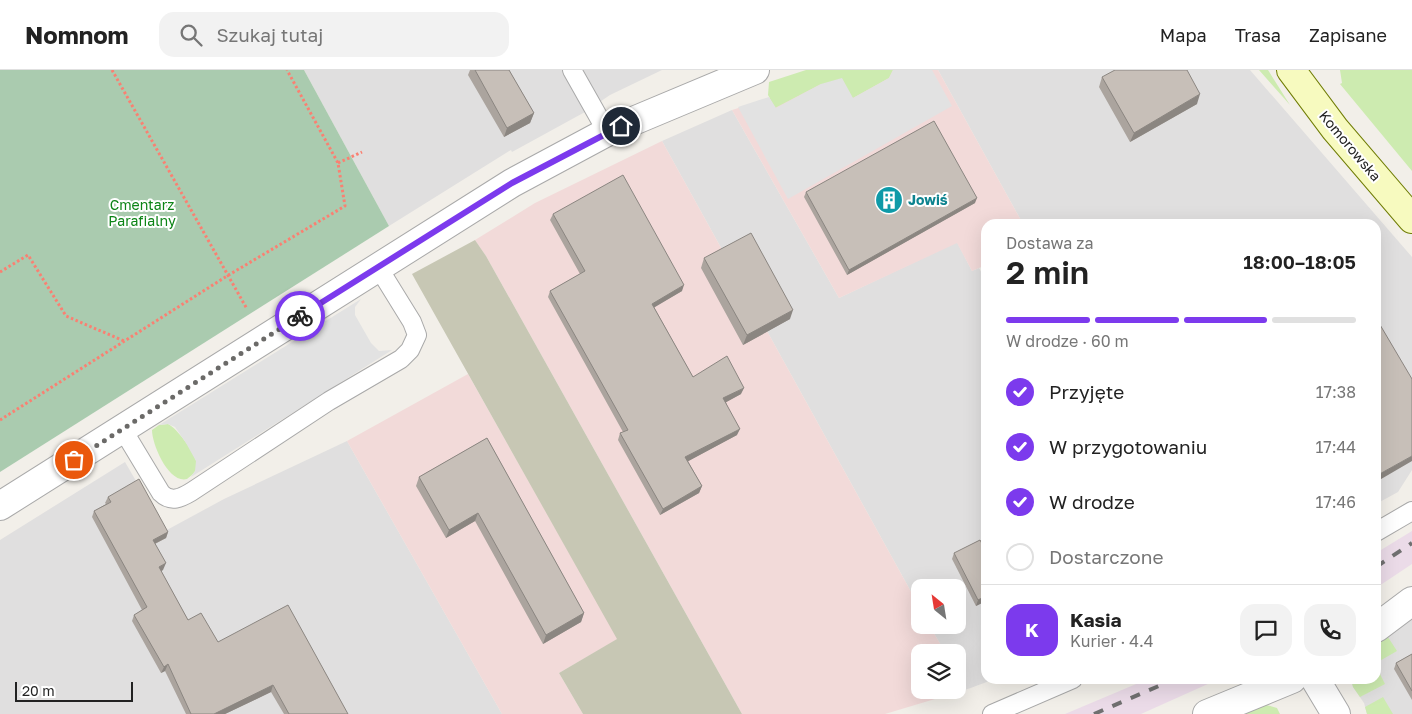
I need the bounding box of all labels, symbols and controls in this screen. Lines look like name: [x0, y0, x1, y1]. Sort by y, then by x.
search box: [159, 12, 509, 57]
text: Nomnom: [25, 20, 129, 49]
icon: search: [177, 21, 205, 49]
text: Szukaj tutaj: [217, 23, 323, 46]
text: Mapa: [1160, 24, 1207, 46]
text: Trasa: [1235, 24, 1281, 46]
text: Zapisane: [1309, 24, 1387, 46]
pin: [600, 105, 642, 147]
street label: Komorowska: [1316, 107, 1385, 184]
icon: home: [607, 112, 635, 140]
building icon: Jowiś: [874, 185, 904, 215]
place label: Jowiś: [908, 191, 948, 208]
park label: Cmentarz Parafialny: [108, 196, 176, 229]
text: Dostawa za: [1006, 233, 1093, 253]
text: 18:00–18:05: [1243, 250, 1356, 273]
text: 2 min: [1006, 253, 1089, 291]
courier: [275, 291, 325, 341]
icon: bike: [286, 302, 314, 330]
text: W drodze · 60 m: [1006, 331, 1129, 351]
icon: check: [1006, 378, 1034, 406]
text: Przyjęte: [1049, 380, 1124, 403]
text: 17:38: [1316, 382, 1356, 402]
icon: check: [1006, 433, 1034, 461]
text: W przygotowaniu: [1049, 435, 1207, 458]
text: 17:44: [1315, 437, 1356, 457]
pin: [53, 439, 95, 481]
icon: bag: [60, 446, 88, 474]
icon: check: [1006, 488, 1034, 516]
text: W drodze: [1049, 490, 1135, 513]
text: 17:46: [1316, 492, 1356, 512]
text: Dostarczone: [1049, 545, 1163, 568]
north arrow: [911, 579, 966, 634]
map controls: [911, 579, 966, 699]
button: chat: [1240, 604, 1292, 656]
button: phone: [1304, 604, 1356, 656]
text: Kasia: [1070, 608, 1121, 631]
text: K: [1025, 618, 1039, 641]
text: Kurier · 4.4: [1070, 631, 1154, 651]
button: layers: [911, 644, 966, 699]
scale bar: [15, 679, 132, 702]
text: 20 m: [22, 682, 55, 699]

